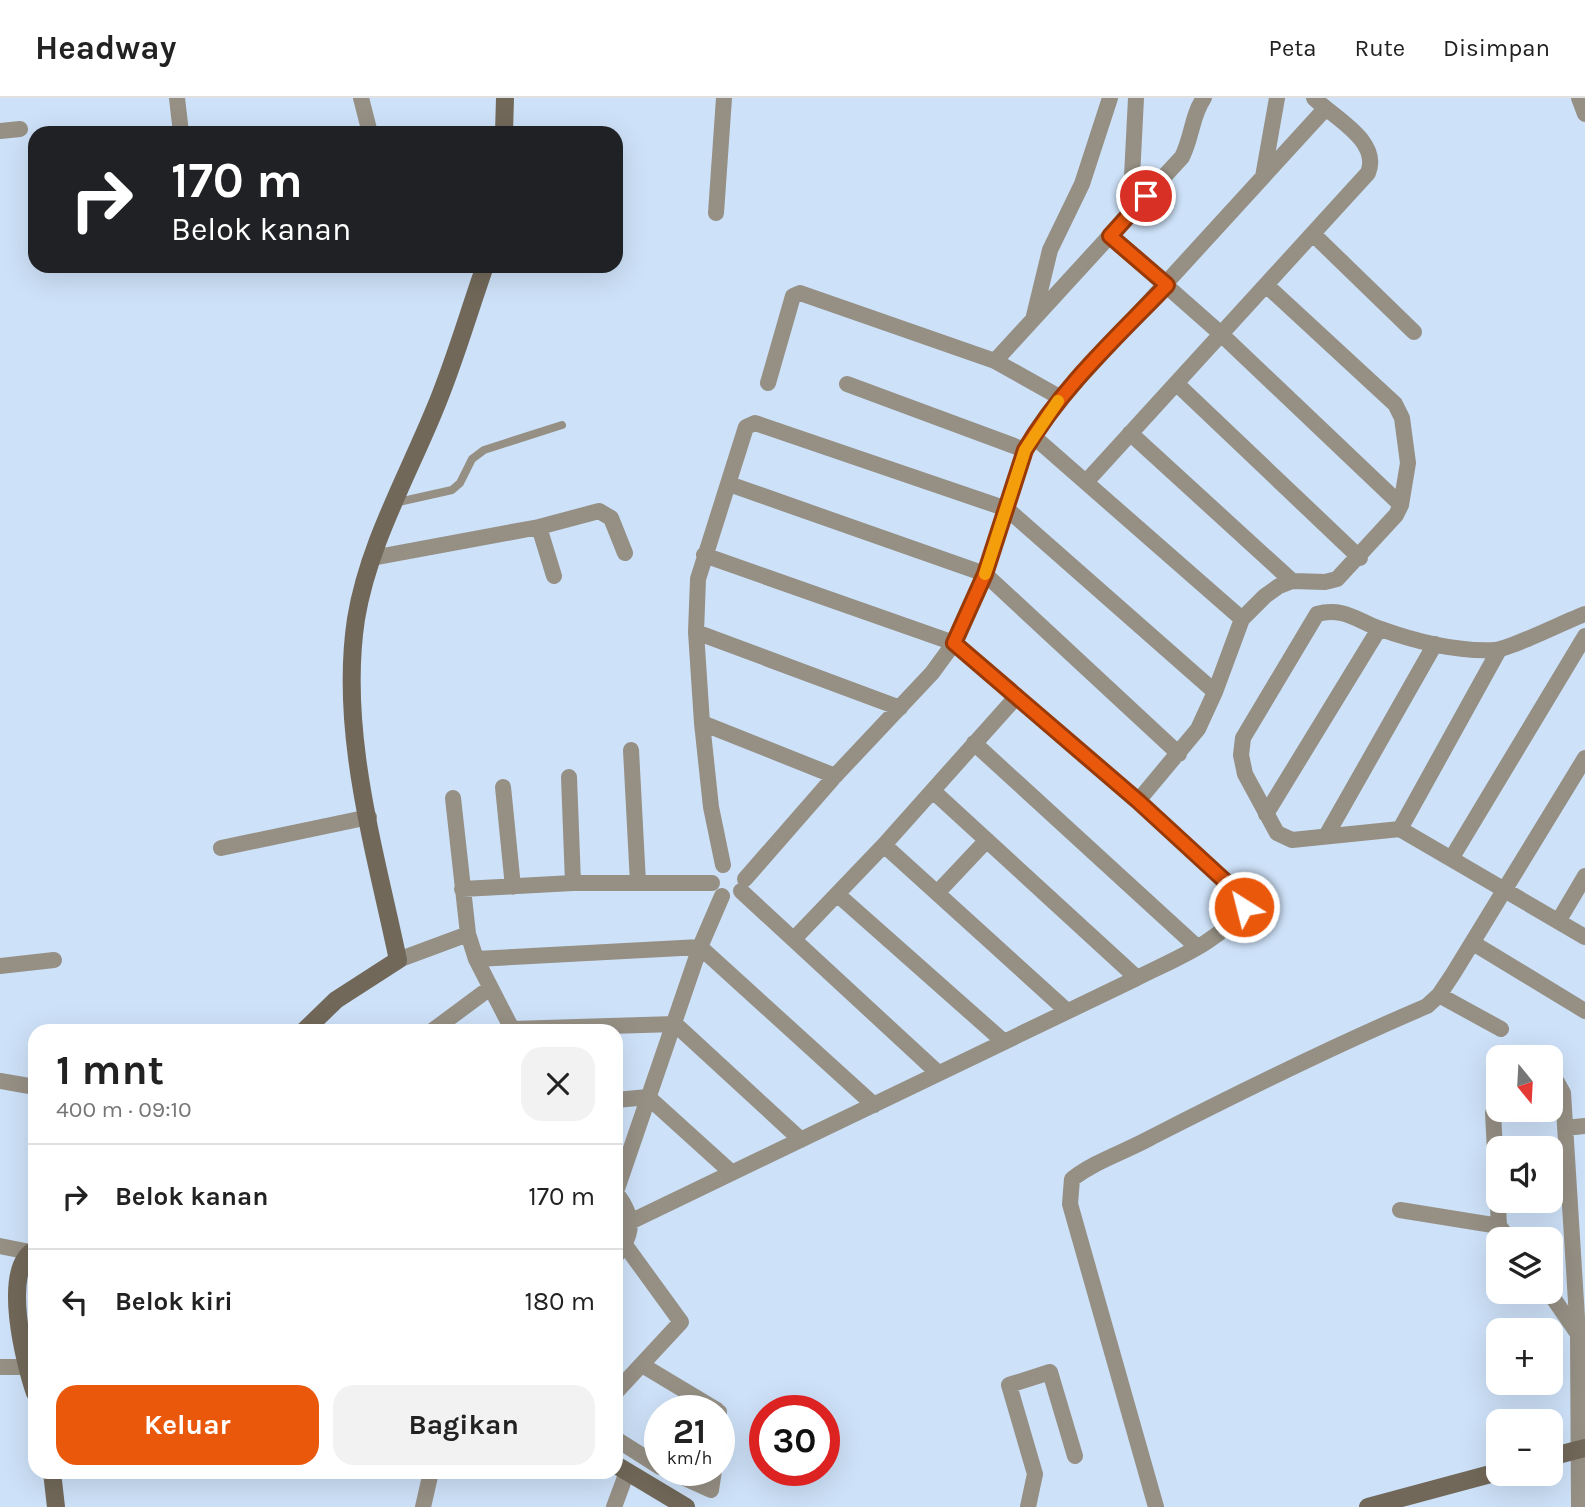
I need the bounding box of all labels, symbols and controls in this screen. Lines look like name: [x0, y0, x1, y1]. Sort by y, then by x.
text: Headway: [35, 29, 176, 67]
text: Peta: [1269, 34, 1316, 62]
text: Rute: [1354, 34, 1405, 62]
text: Disimpan: [1443, 34, 1550, 62]
text: 170 m: [171, 152, 303, 209]
icon: right: [56, 154, 147, 245]
pin: [1116, 166, 1176, 226]
icon: arrive: [1127, 177, 1165, 215]
text: Belok kanan: [171, 211, 351, 248]
position arrow: [1207, 870, 1281, 944]
text: 1 mnt: [56, 1045, 164, 1095]
north arrow: [1486, 1045, 1563, 1122]
map controls: [1486, 1045, 1563, 1486]
button: close: [521, 1047, 595, 1121]
text: 400 m · 09:10: [56, 1096, 192, 1123]
button: sound: [1486, 1136, 1563, 1213]
icon: right: [56, 1178, 94, 1216]
text: Belok kanan: [115, 1181, 268, 1212]
text: 170 m: [528, 1181, 595, 1212]
button: layers: [1486, 1227, 1563, 1304]
icon: left: [56, 1283, 94, 1321]
text: Belok kiri: [115, 1286, 233, 1317]
text: 180 m: [525, 1286, 595, 1317]
button: +: [1486, 1318, 1563, 1395]
button: Keluar: [56, 1385, 319, 1465]
button: Bagikan: [333, 1385, 595, 1465]
speed limit sign: 30: [749, 1395, 840, 1486]
button: −: [1486, 1409, 1563, 1486]
text: 21: [673, 1411, 706, 1452]
text: km/h: [667, 1447, 712, 1469]

